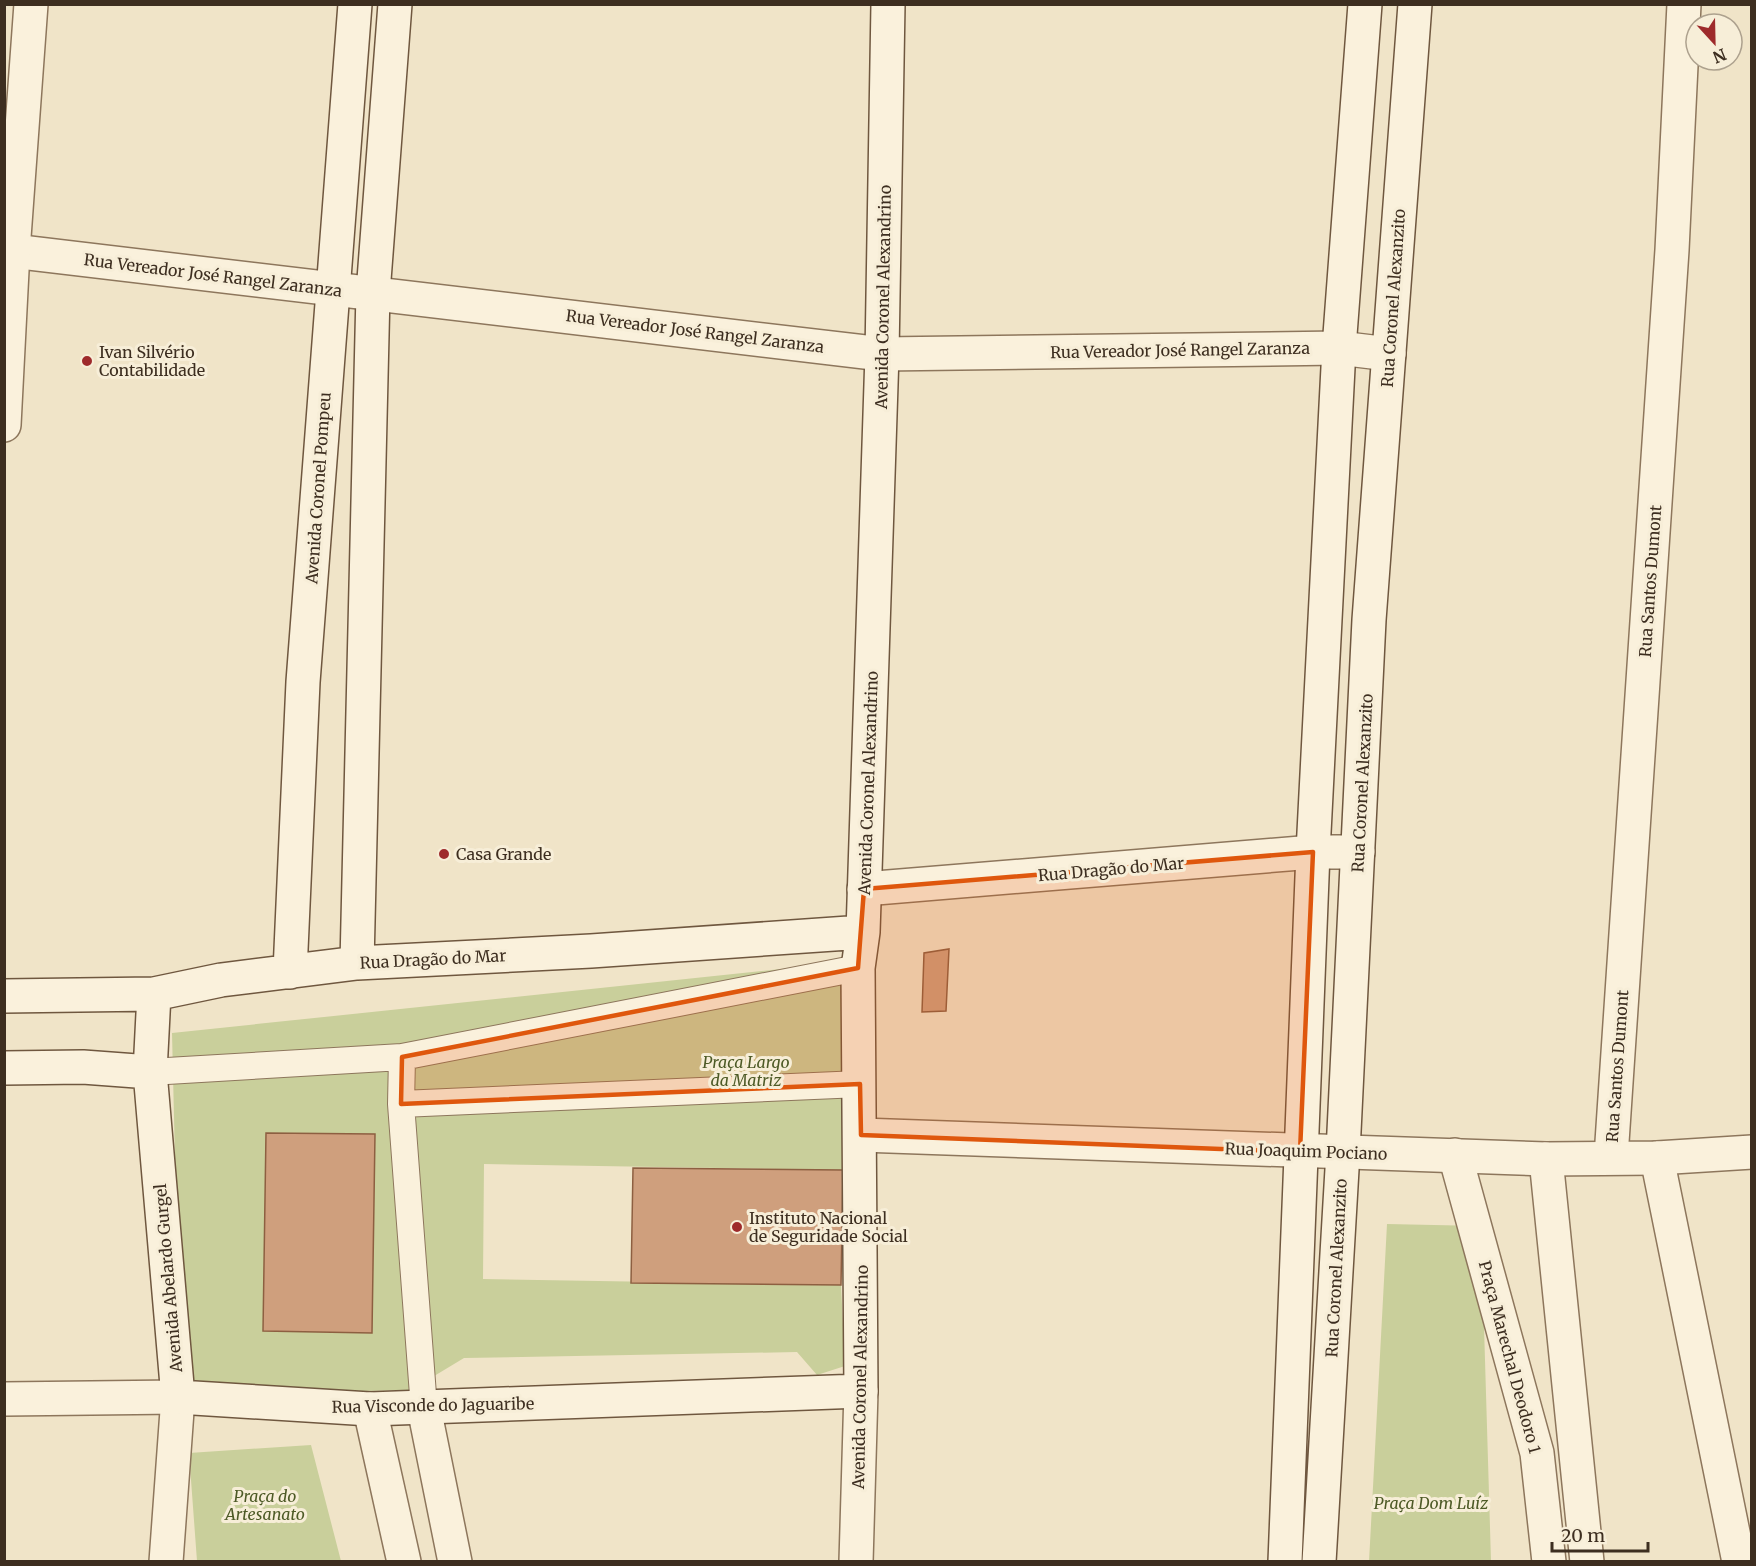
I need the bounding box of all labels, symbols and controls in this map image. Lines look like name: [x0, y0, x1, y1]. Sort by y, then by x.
north arrow: [1684, 12, 1744, 72]
text: N: [1710, 44, 1729, 68]
street label: Avenida Coronel Alexandrino: [871, 185, 895, 410]
street label: Rua Coronel Alexanzito: [1377, 208, 1409, 388]
street label: Rua Vereador José Rangel Zaranza: [83, 249, 344, 301]
street label: Rua Vereador José Rangel Zaranza: [565, 305, 826, 357]
street label: Rua Vereador José Rangel Zaranza: [1050, 338, 1310, 362]
place label: Ivan Silvério Contabilidade: [99, 342, 205, 380]
marker: Ivan Silvério Contabilidade: [80, 354, 94, 368]
street label: Avenida Coronel Pompeu: [301, 391, 335, 586]
street label: Rua Santos Dumont: [1635, 503, 1665, 658]
street label: Avenida Coronel Alexandrino: [854, 671, 882, 896]
street label: Rua Coronel Alexanzito: [1347, 693, 1377, 873]
place label: Casa Grande: [456, 844, 551, 864]
marker: Casa Grande: [437, 847, 451, 861]
street label: Rua Dragão do Mar: [1037, 853, 1185, 885]
street label: Rua Dragão do Mar: [359, 945, 507, 973]
street label: Rua Santos Dumont: [1602, 988, 1632, 1143]
park label: Praça Largo da Matriz: [702, 1052, 790, 1090]
street label: Rua Joaquim Pociano: [1224, 1138, 1388, 1164]
street label: Rua Coronel Alexanzito: [1321, 1178, 1351, 1358]
street label: Avenida Abelardo Gurgel: [150, 1183, 186, 1374]
place label: Instituto Nacional de Seguridade Social: [749, 1208, 908, 1246]
marker: Instituto Nacional de Seguridade Social: [730, 1220, 744, 1234]
street label: Praça Marechal Deodoro 1: [1475, 1258, 1545, 1456]
street label: Avenida Coronel Alexandrino: [848, 1265, 872, 1490]
street label: Rua Visconde do Jaguaribe: [332, 1393, 534, 1417]
park label: Praça do Artesanato: [223, 1486, 305, 1524]
park label: Praça Dom Luíz: [1374, 1493, 1489, 1513]
scale bar: [1552, 1515, 1648, 1553]
text: 20 m: [1561, 1524, 1605, 1547]

